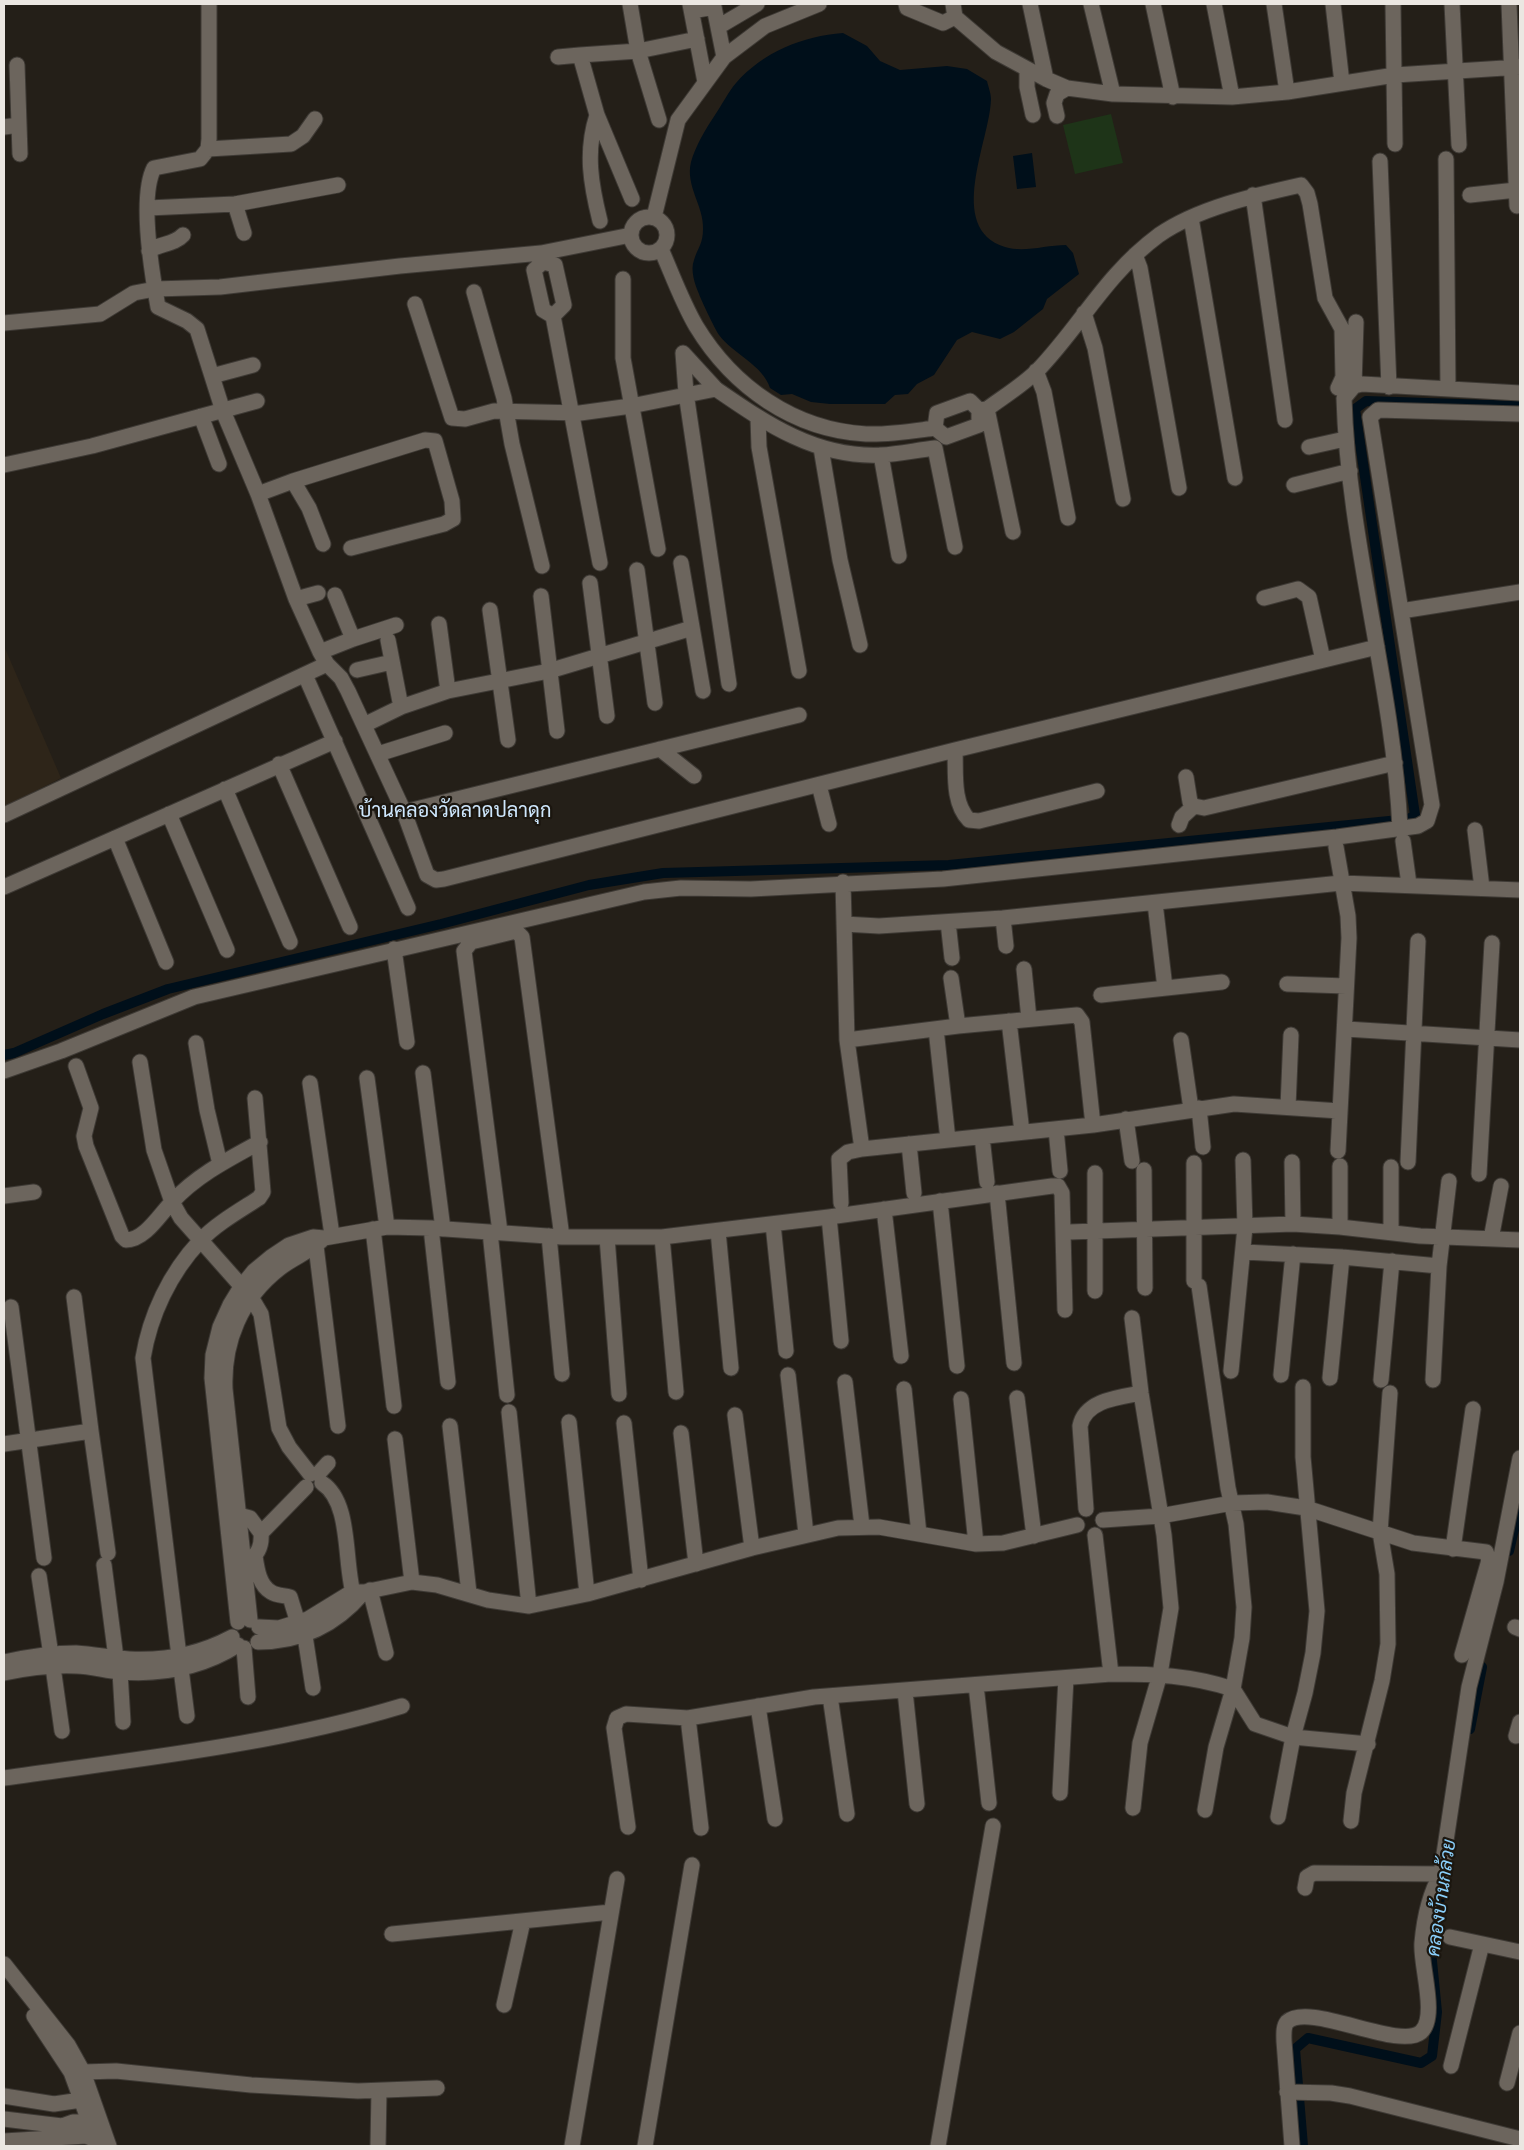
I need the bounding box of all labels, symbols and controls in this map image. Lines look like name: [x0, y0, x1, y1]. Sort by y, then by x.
district label: บ้านคลองวัดลาดปลาดุก: [359, 799, 551, 823]
water label: คลองบ้านกล้วย: [1422, 1838, 1462, 1958]

